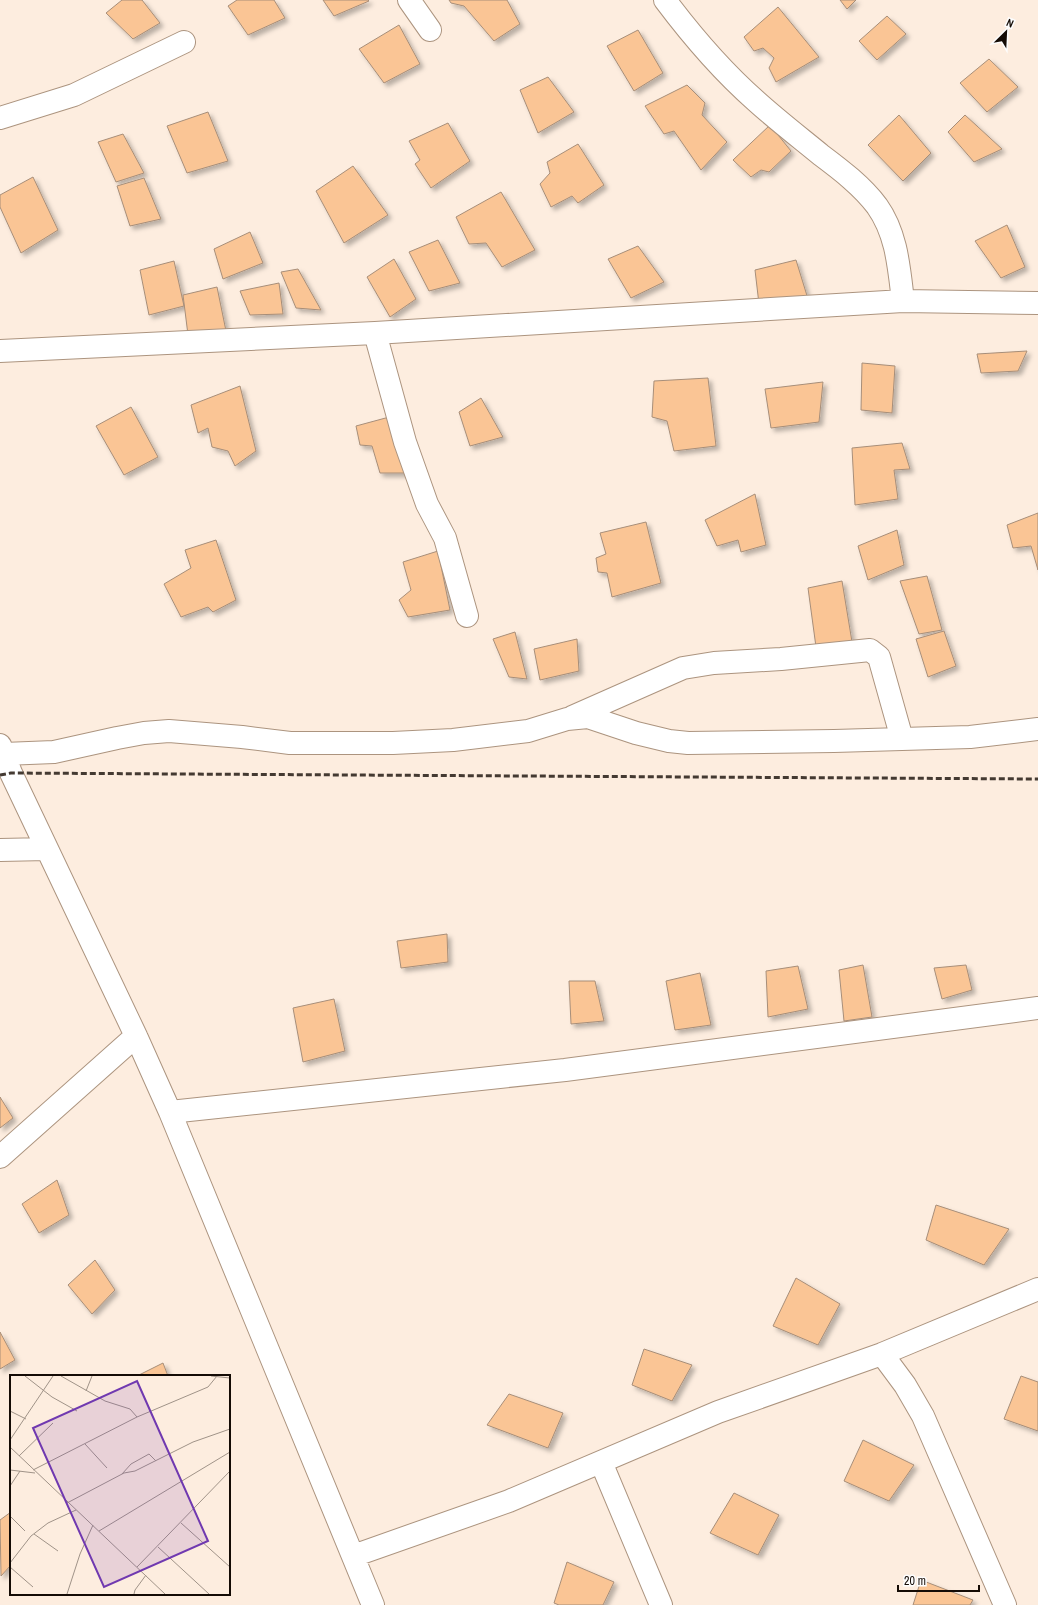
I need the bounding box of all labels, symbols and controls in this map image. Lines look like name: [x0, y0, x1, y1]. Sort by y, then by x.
north arrow: [986, 12, 1026, 52]
text: N: [1004, 15, 1016, 31]
inset map: [10, 1375, 230, 1595]
scale bar: [898, 1567, 979, 1593]
text: 20 m: [904, 1573, 926, 1589]

